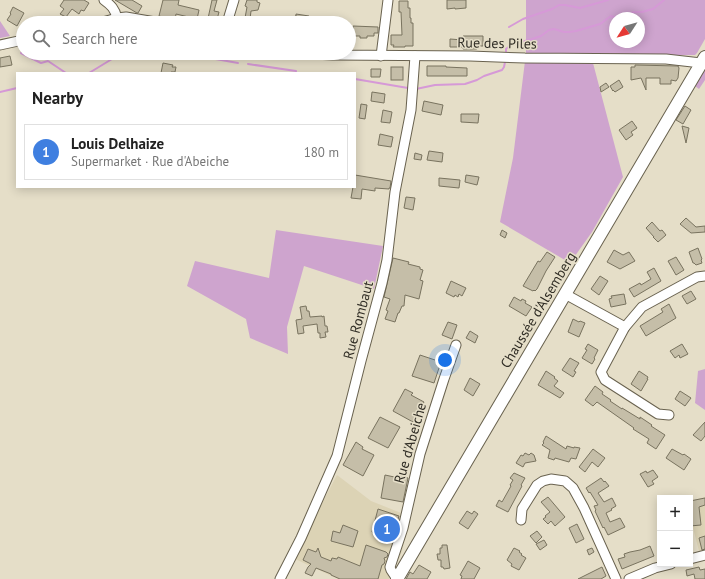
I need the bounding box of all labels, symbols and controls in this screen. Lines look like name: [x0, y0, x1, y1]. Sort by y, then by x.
north arrow: [609, 12, 645, 48]
search box: [16, 16, 356, 60]
icon: search: [30, 27, 52, 49]
text: Search here: [62, 29, 138, 48]
street label: Rue des Piles: [457, 33, 537, 53]
text: Nearby: [32, 87, 83, 109]
text: Louis Delhaize: [71, 134, 164, 153]
text: 1: [42, 144, 50, 161]
text: 180 m: [304, 144, 339, 161]
text: Supermarket · Rue d'Abeiche: [71, 153, 229, 170]
street label: Chaussée d'Alsemberg: [496, 249, 580, 371]
street label: Rue Rombaut: [339, 279, 377, 361]
your location: [435, 350, 455, 370]
street label: Rue d'Abeiche: [390, 401, 430, 485]
map controls: [657, 495, 693, 567]
button: +: [657, 495, 693, 531]
pin: 1: [374, 514, 400, 544]
button: −: [657, 531, 693, 567]

